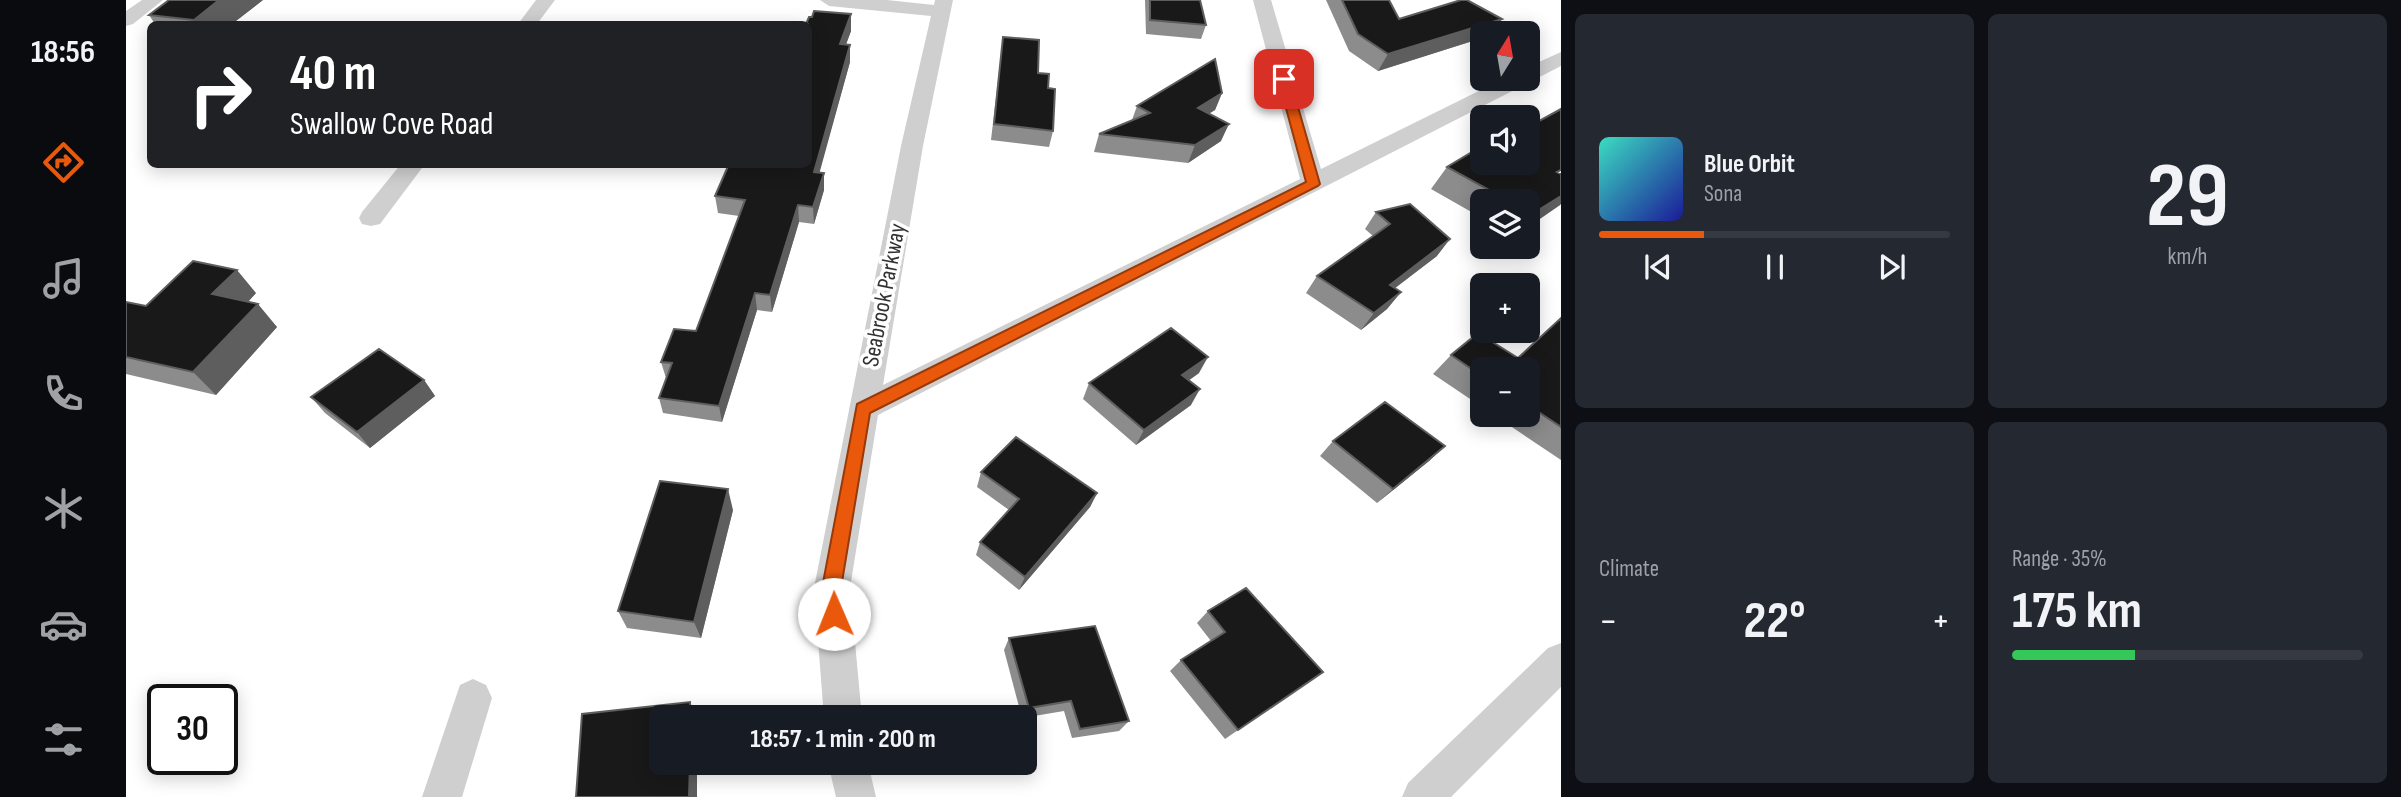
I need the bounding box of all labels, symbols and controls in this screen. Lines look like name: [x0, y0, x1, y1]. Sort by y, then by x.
north arrow: [1470, 21, 1540, 91]
map controls: [1470, 21, 1540, 427]
text: 18:56: [31, 33, 95, 72]
text: 40 m: [290, 45, 376, 104]
icon: right: [175, 49, 266, 140]
pin: [1254, 49, 1314, 109]
icon: arrive: [1265, 60, 1303, 98]
text: Swallow Cove Road: [290, 105, 493, 144]
button: sound: [1470, 105, 1540, 175]
icon: directions: [39, 138, 88, 187]
text: 29: [2146, 143, 2229, 252]
text: Blue Orbit: [1704, 149, 1795, 180]
text: Sona: [1704, 180, 1742, 208]
button: layers: [1470, 189, 1540, 259]
street label: Seabrook Parkway: [856, 221, 912, 369]
text: km/h: [2168, 243, 2207, 271]
icon: previous: [1639, 248, 1677, 286]
icon: pause: [1756, 248, 1794, 286]
icon: next: [1873, 248, 1911, 286]
icon: music: [39, 254, 88, 303]
button: +: [1470, 273, 1540, 343]
button: −: [1470, 357, 1540, 427]
icon: phone: [39, 369, 88, 418]
icon: climate: [39, 484, 88, 533]
text: Range · 35%: [2012, 545, 2107, 573]
text: Climate: [1599, 555, 1659, 583]
position arrow: [797, 577, 871, 651]
text: 175 km: [2012, 580, 2142, 643]
text: 22°: [1743, 590, 1806, 653]
text: −: [1599, 599, 1618, 644]
text: +: [1931, 599, 1950, 644]
icon: car: [39, 600, 88, 649]
speed limit sign: 30: [147, 684, 238, 775]
icon: filters: [39, 715, 88, 764]
text: 18:57 · 1 min · 200 m: [750, 724, 936, 755]

